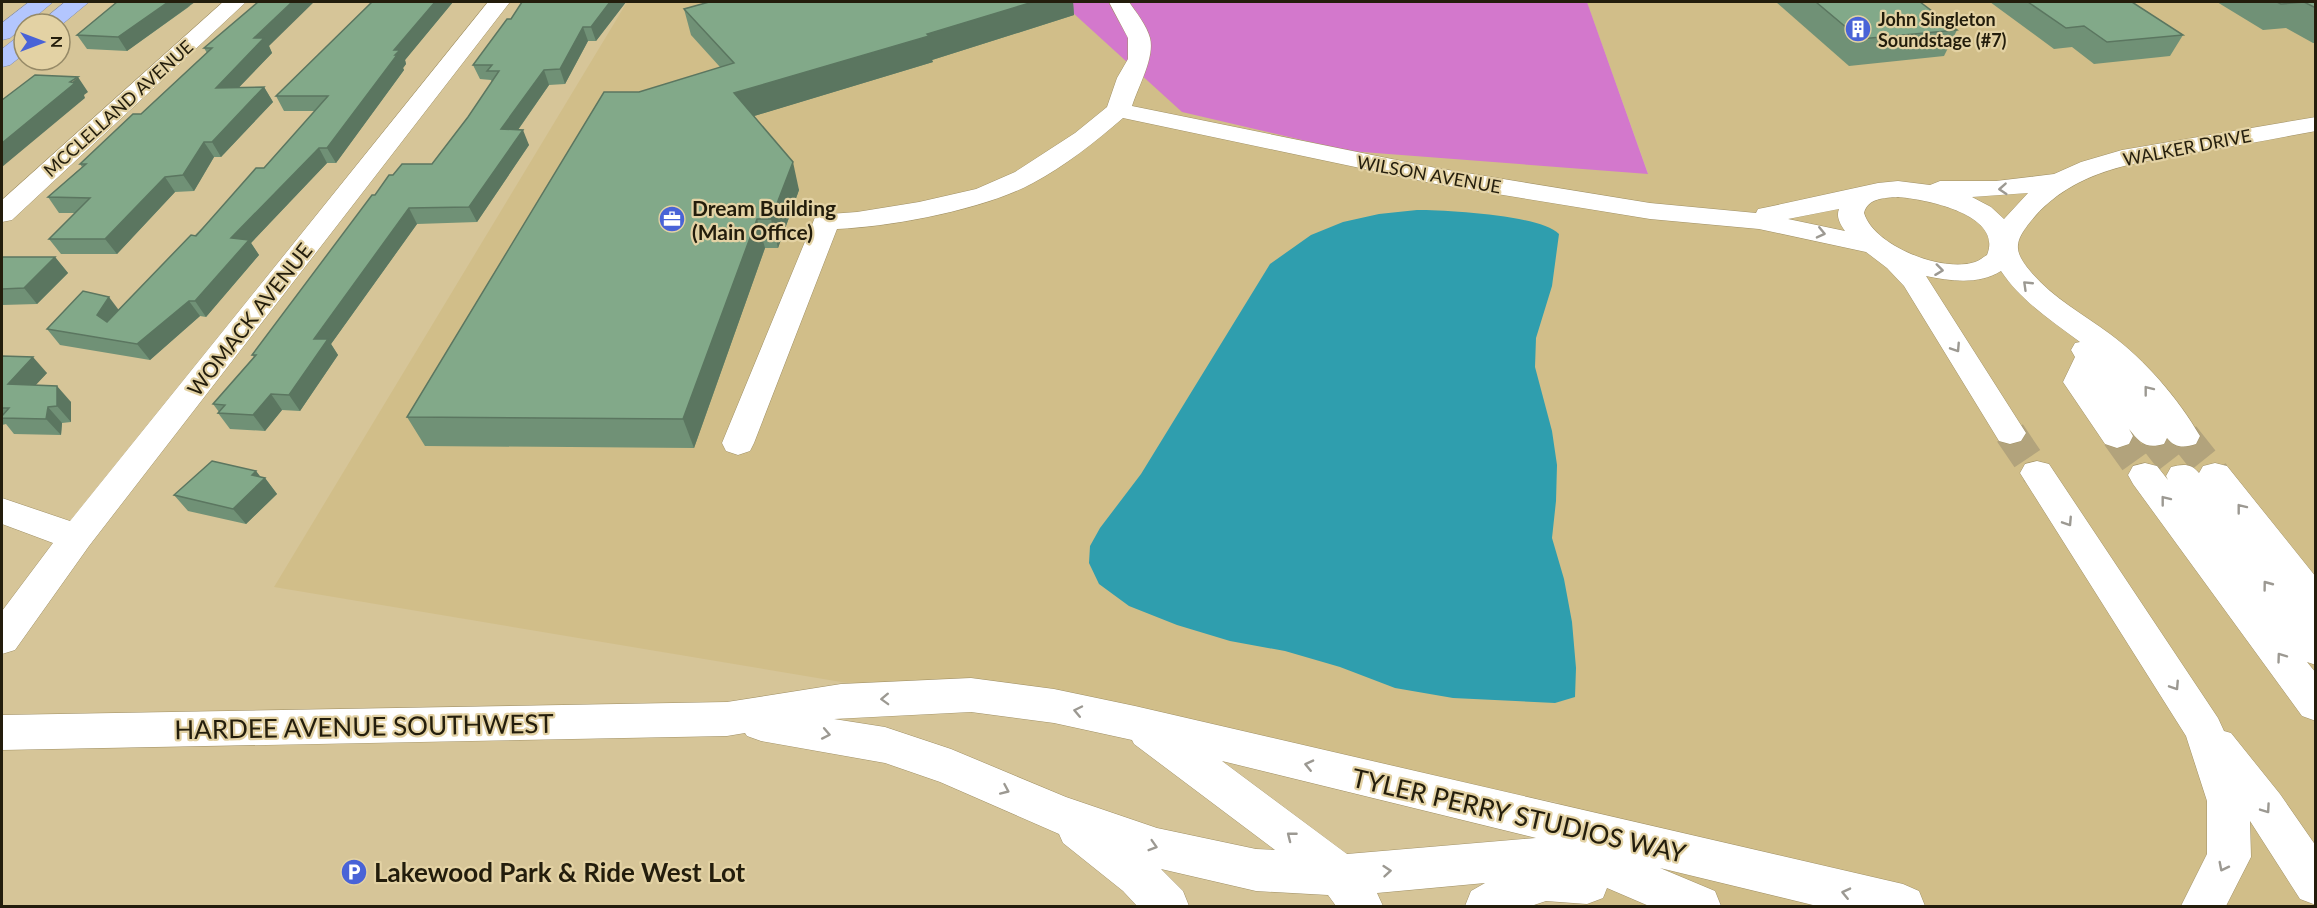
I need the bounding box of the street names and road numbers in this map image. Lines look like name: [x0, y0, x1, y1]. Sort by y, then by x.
street label: MCCLELLAND AVENUE: [39, 35, 197, 181]
street label: WALKER DRIVE: [2121, 124, 2253, 170]
street label: WILSON AVENUE: [1355, 150, 1503, 198]
street label: WOMACK AVENUE: [181, 237, 317, 401]
street label: HARDEE AVENUE SOUTHWEST: [174, 707, 554, 745]
street label: TYLER PERRY STUDIOS WAY: [1349, 761, 1690, 869]

